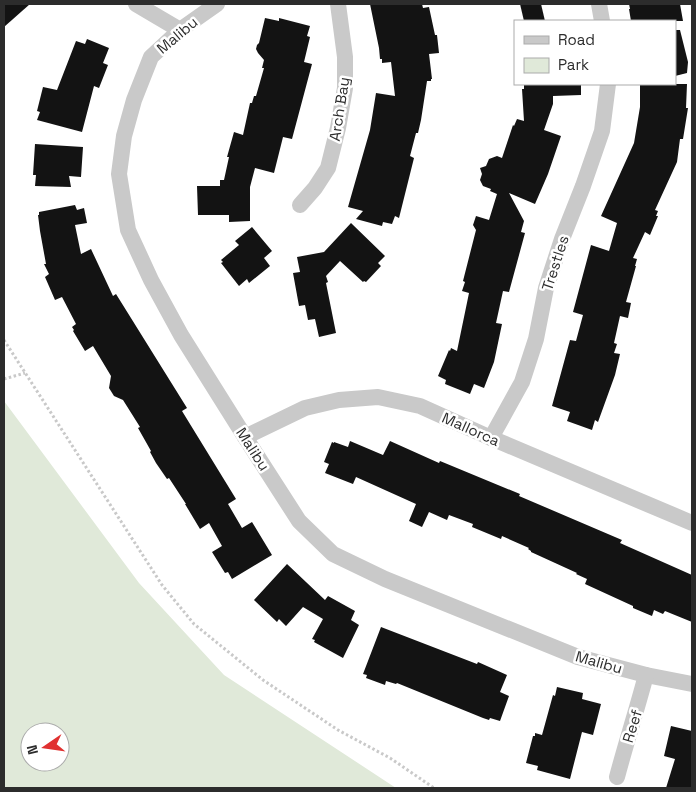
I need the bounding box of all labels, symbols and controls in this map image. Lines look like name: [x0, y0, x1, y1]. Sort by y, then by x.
street label: Malibu: [153, 12, 201, 58]
legend: [514, 20, 676, 85]
text: Road: [558, 30, 595, 49]
text: Park: [558, 55, 589, 74]
street label: Arch Bay: [325, 76, 353, 142]
street label: Trestles: [537, 233, 573, 293]
street label: Mallorca: [439, 408, 503, 450]
street label: Malibu: [232, 424, 274, 474]
street label: Malibu: [573, 646, 625, 678]
street label: Reef: [618, 707, 646, 745]
north arrow: [20, 722, 70, 772]
text: N: [23, 743, 42, 757]

